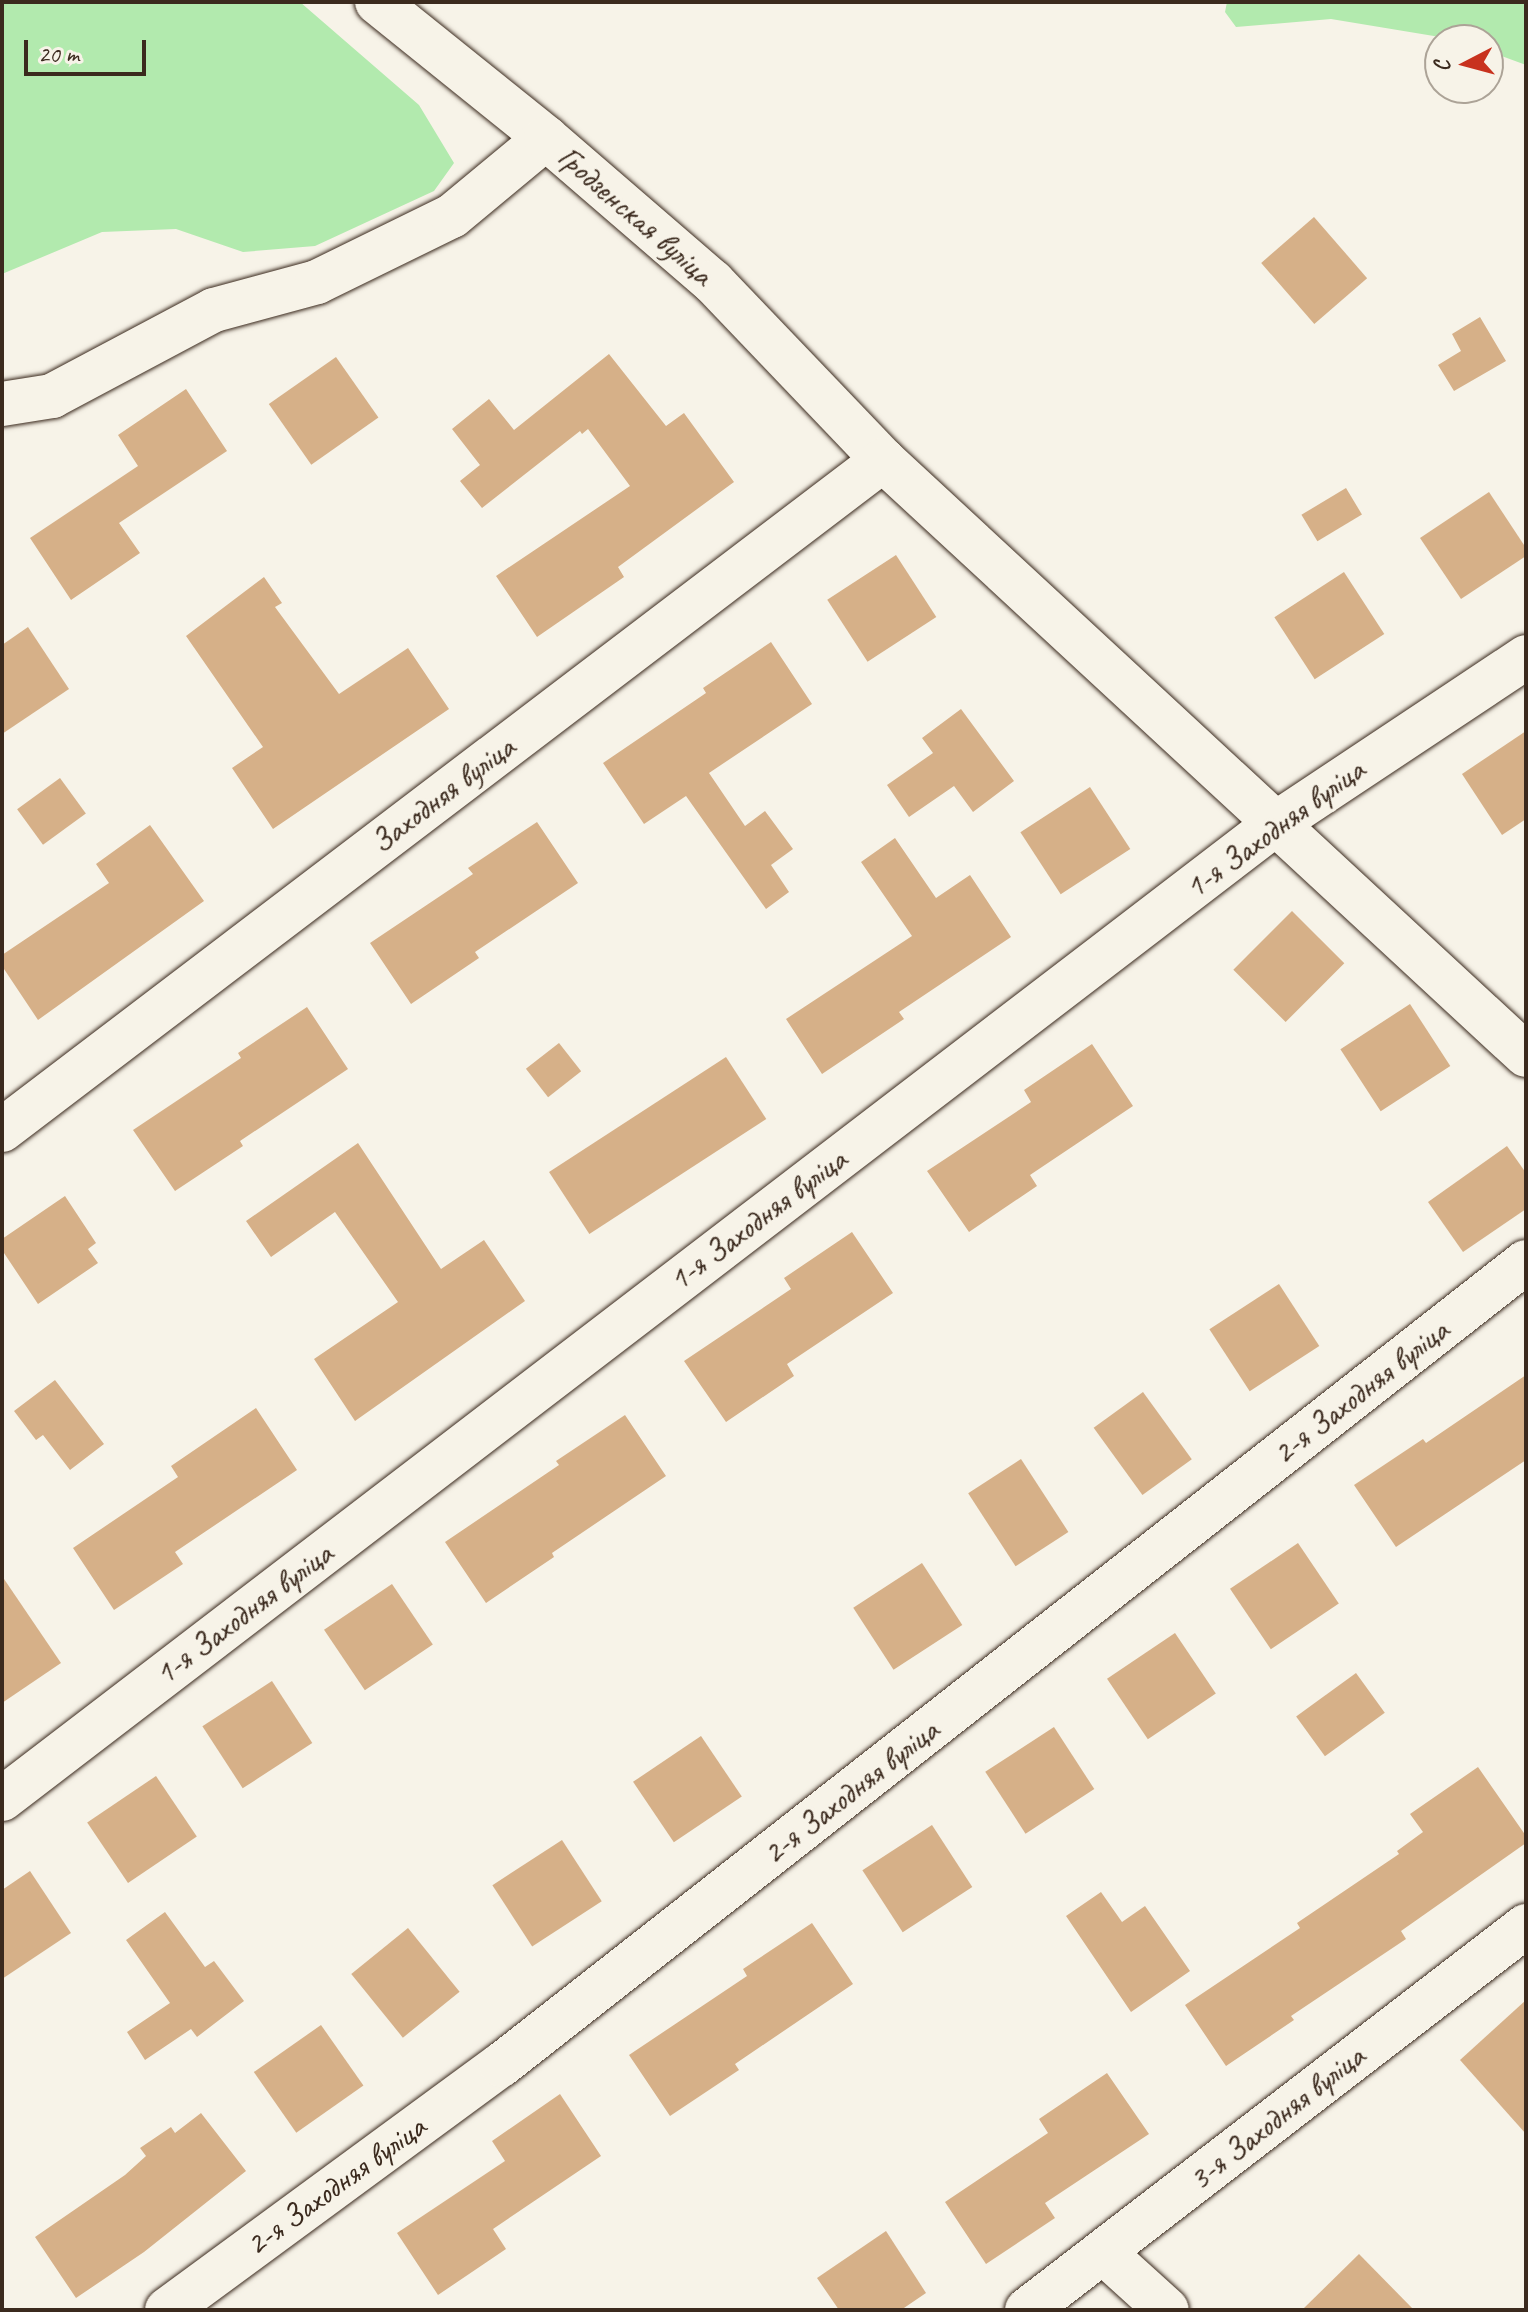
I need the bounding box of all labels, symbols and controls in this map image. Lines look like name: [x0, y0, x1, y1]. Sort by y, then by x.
scale bar: [28, 24, 150, 74]
north arrow: [1424, 24, 1504, 104]
text: 20 m: [38, 39, 79, 69]
text: С: [1428, 59, 1457, 73]
street label: Гродзенская вуліца: [550, 138, 720, 294]
street label: Заходняя вуліца: [363, 728, 523, 862]
street label: 1-я Заходняя вуліца: [1177, 750, 1373, 908]
street label: 1-я Заходняя вуліца: [661, 1140, 855, 1300]
street label: 2-я Заходняя вуліца: [1265, 1311, 1457, 1473]
street label: 1-я Заходняя вуліца: [147, 1534, 341, 1694]
street label: 2-я Заходняя вуліца: [755, 1711, 947, 1873]
street label: 3-я Заходняя вуліца: [1181, 2037, 1373, 2199]
street label: 2-я Заходняя вуліца: [238, 2107, 434, 2265]

